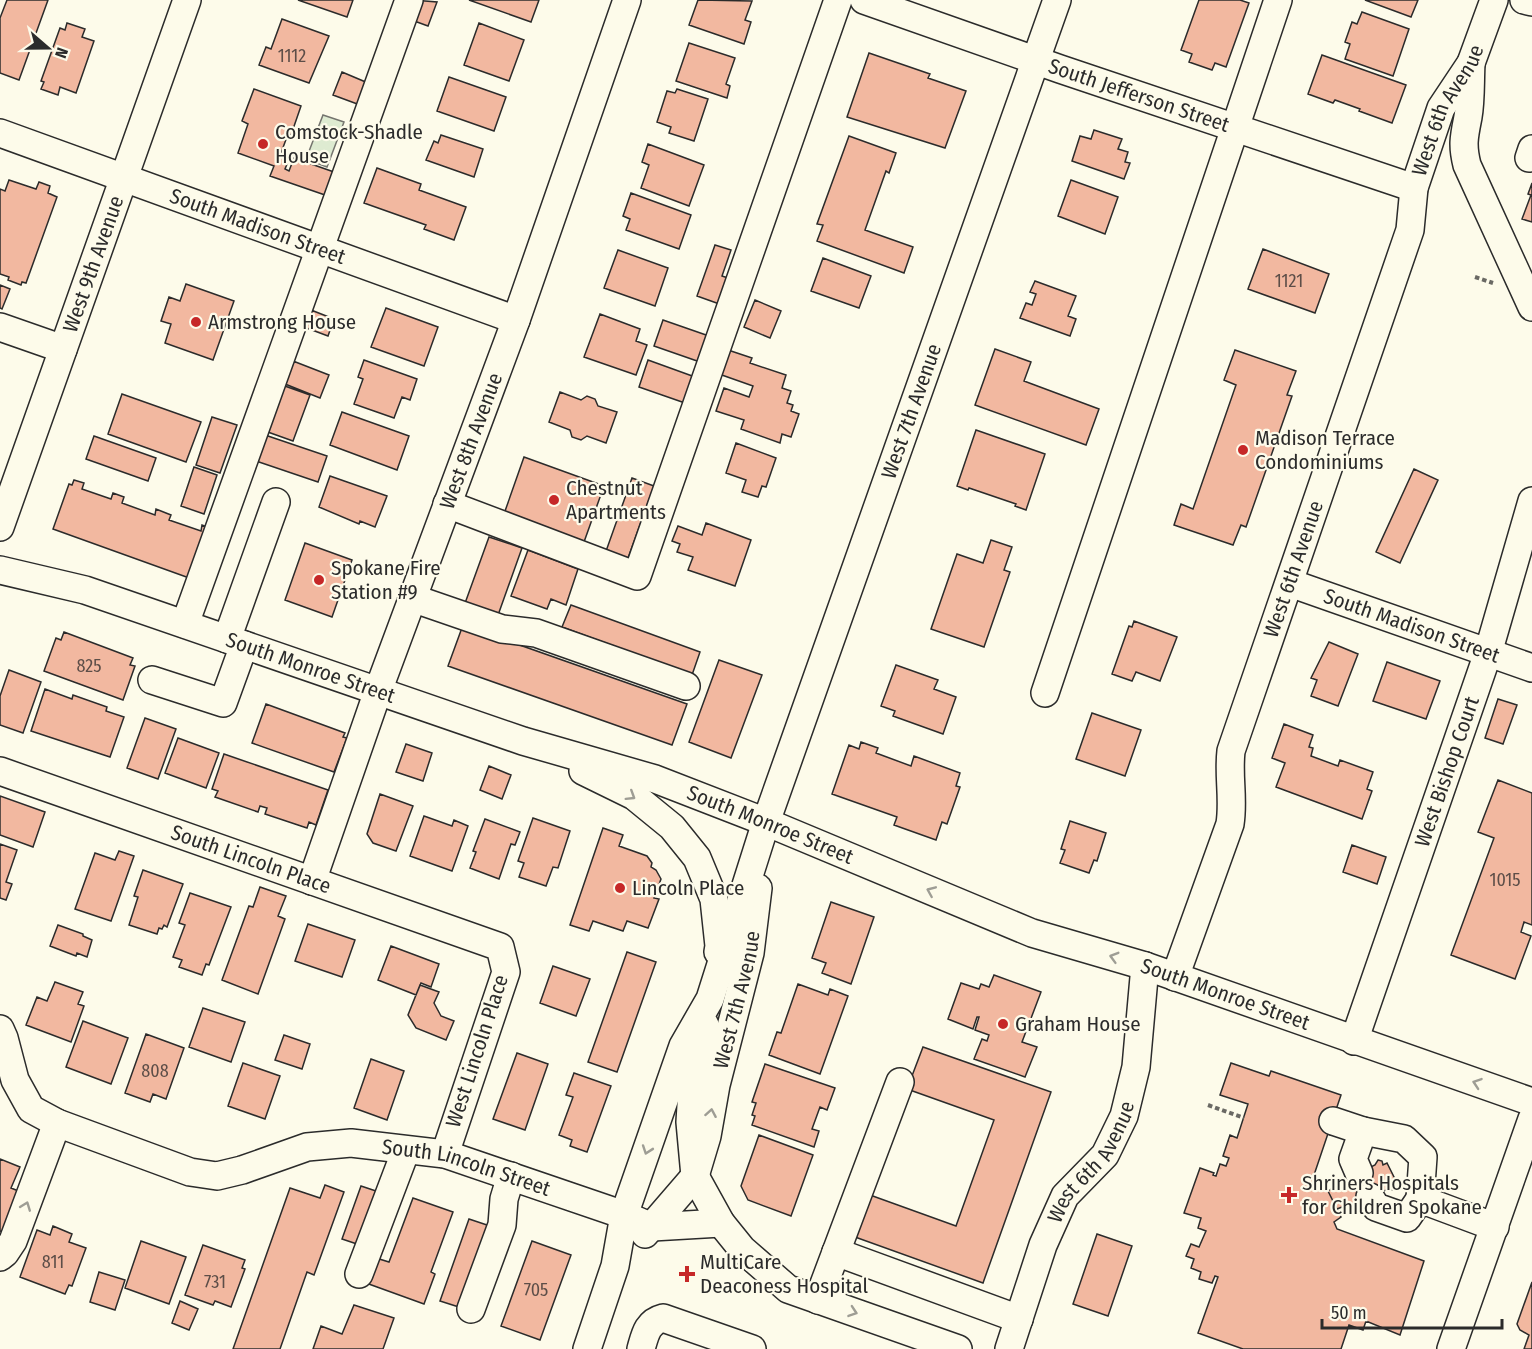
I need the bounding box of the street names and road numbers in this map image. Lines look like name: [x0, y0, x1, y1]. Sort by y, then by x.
street label: West 6th Avenue: [1406, 41, 1489, 179]
street label: South Jefferson Street: [1045, 53, 1233, 138]
street label: South Madison Street: [166, 183, 349, 270]
street label: West 9th Avenue: [57, 192, 129, 336]
street label: West 7th Avenue: [876, 340, 947, 482]
street label: West 8th Avenue: [434, 369, 508, 513]
street label: West 6th Avenue: [1258, 497, 1329, 641]
street label: South Madison Street: [1320, 583, 1503, 669]
street label: South Monroe Street: [223, 627, 399, 709]
street label: West Bishop Court: [1409, 693, 1485, 850]
street label: South Monroe Street: [683, 780, 857, 870]
street label: South Lincoln Place: [167, 819, 334, 899]
street label: West 7th Avenue: [708, 929, 766, 1072]
street label: South Monroe Street: [1137, 953, 1313, 1036]
street label: West Lincoln Place: [440, 971, 514, 1131]
street label: West 6th Avenue: [1042, 1099, 1140, 1227]
street label: South Lincoln Street: [381, 1134, 554, 1202]

